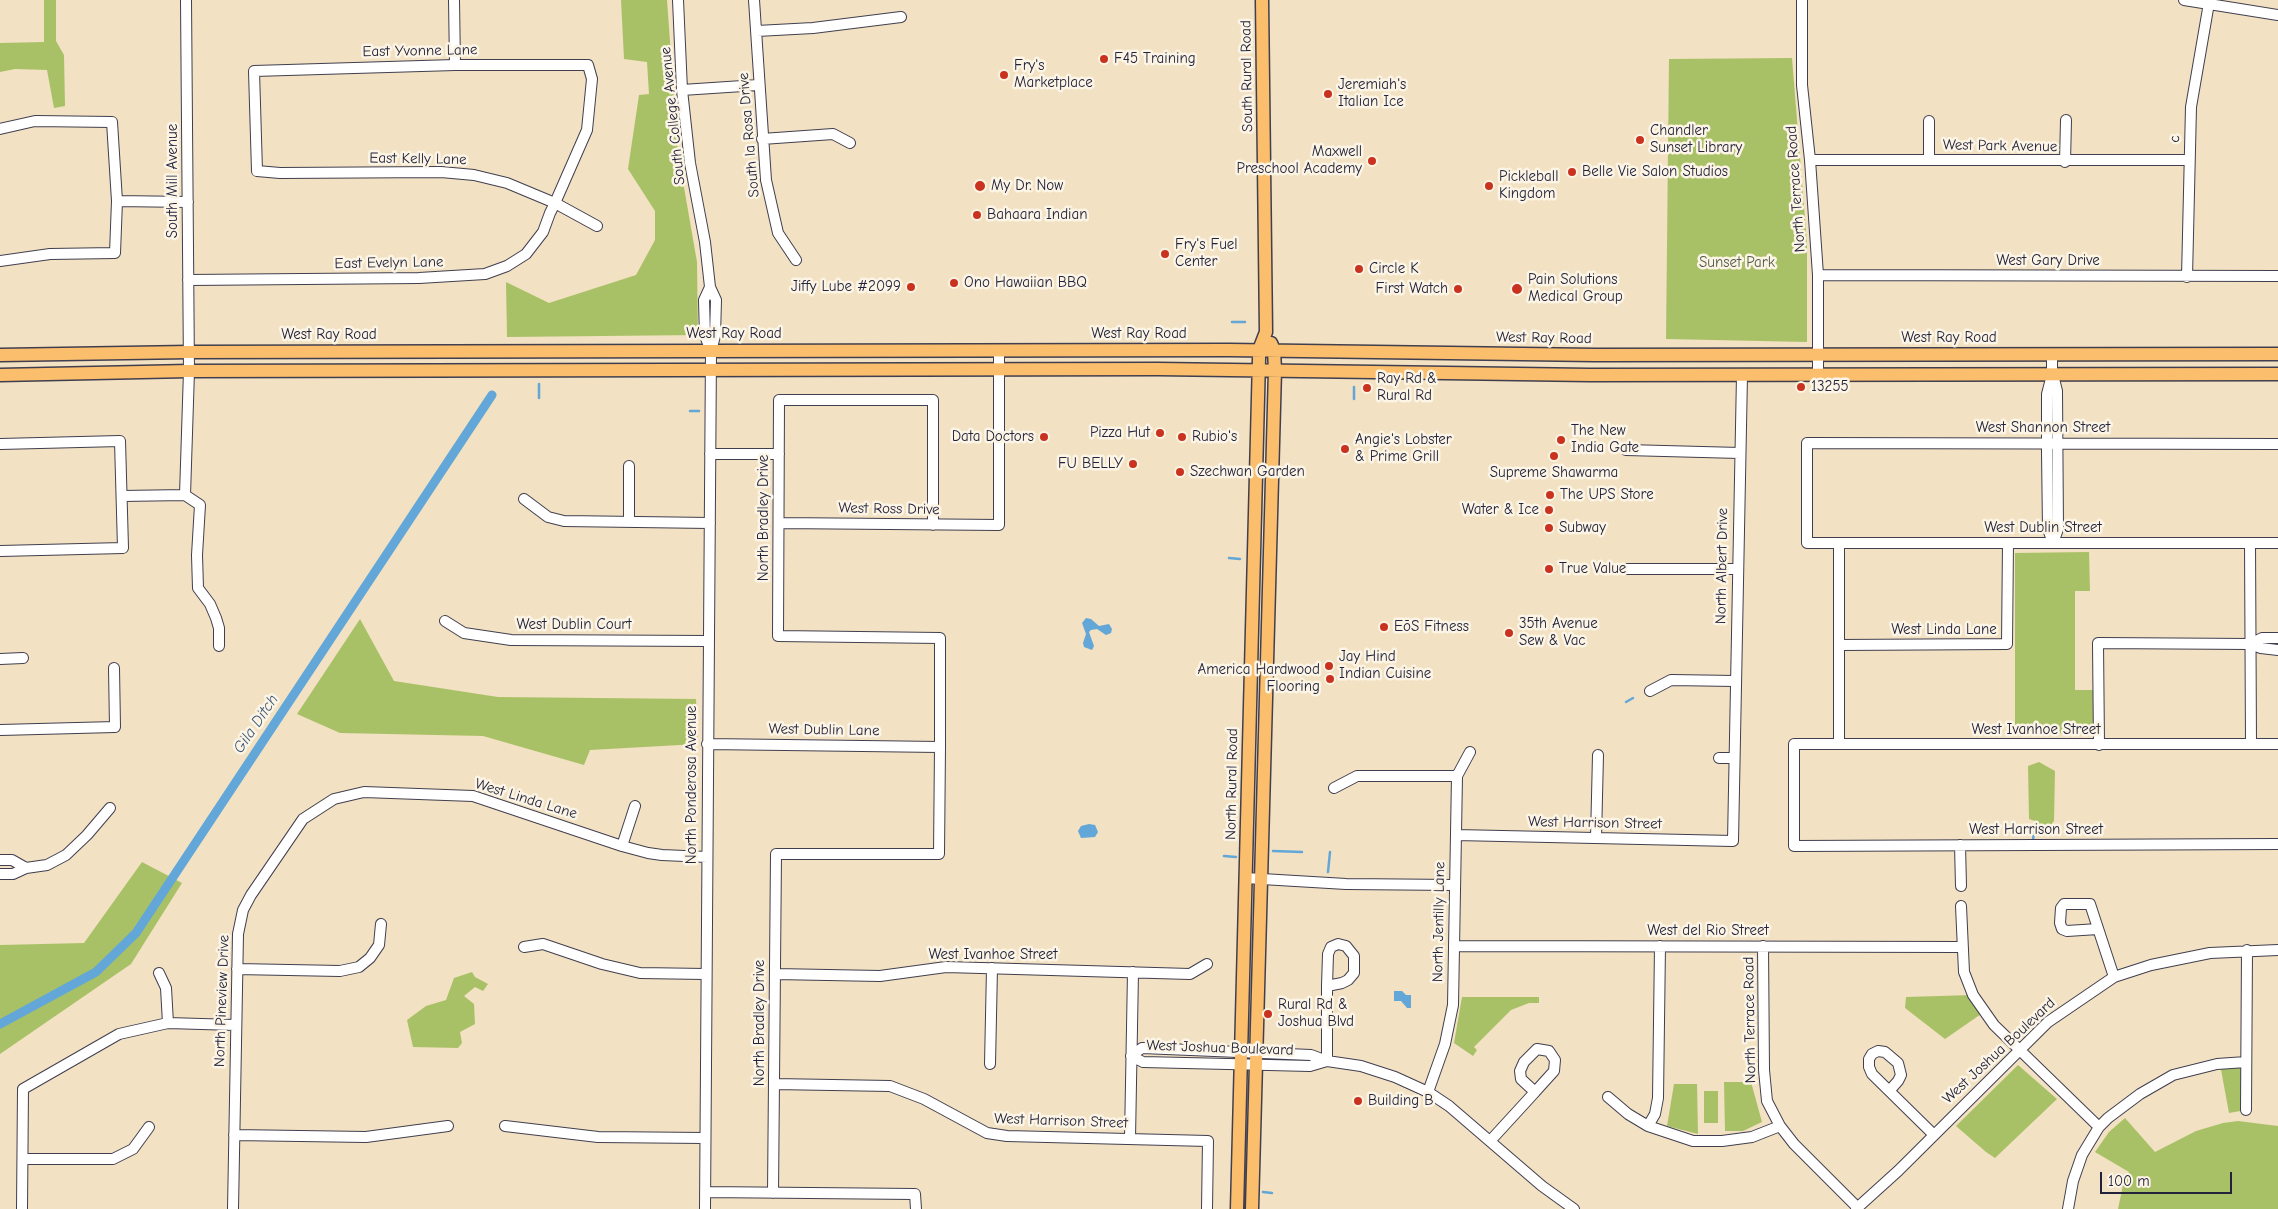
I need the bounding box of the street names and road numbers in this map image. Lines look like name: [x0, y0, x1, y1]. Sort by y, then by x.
street label: South Rural Road: [1237, 20, 1257, 132]
street label: East Yvonne Lane: [362, 41, 478, 61]
street label: South College Avenue: [657, 46, 689, 186]
street label: South la Rosa Drive: [735, 72, 763, 198]
street label: South Mill Avenue: [164, 124, 182, 238]
street label: North Terrace Road: [1783, 125, 1809, 253]
street label: c: [2166, 135, 2184, 143]
street label: West Park Avenue: [1943, 136, 2057, 156]
street label: East Kelly Lane: [369, 149, 467, 169]
street label: West Gary Drive: [1996, 252, 2100, 270]
street label: East Evelyn Lane: [334, 253, 444, 273]
street label: West Ray Road: [686, 325, 782, 343]
street label: West Ray Road: [1091, 325, 1187, 343]
street label: West Ray Road: [281, 326, 377, 344]
street label: West Ray Road: [1496, 328, 1592, 348]
street label: West Ray Road: [1901, 329, 1997, 347]
street label: West Shannon Street: [1976, 419, 2110, 437]
street label: North Bradley Drive: [755, 455, 773, 581]
street label: West Ross Drive: [838, 499, 940, 519]
street label: North Albert Drive: [1712, 508, 1732, 624]
street label: West Dublin Street: [1984, 519, 2102, 537]
street label: West Dublin Court: [516, 616, 632, 634]
street label: West Linda Lane: [1891, 621, 1997, 639]
street label: North Ponderosa Avenue: [683, 706, 701, 864]
street label: West Dublin Lane: [768, 720, 880, 740]
street label: West Ivanhoe Street: [1972, 721, 2100, 739]
street label: North Rural Road: [1222, 728, 1242, 840]
street label: West Linda Lane: [473, 775, 579, 823]
street label: West Harrison Street: [1528, 813, 1662, 833]
street label: West Harrison Street: [1969, 821, 2103, 839]
street label: North Jentilly Lane: [1429, 862, 1449, 982]
street label: West del Rio Street: [1647, 922, 1769, 940]
street label: North Pineview Drive: [211, 935, 233, 1067]
street label: West Ivanhoe Street: [929, 946, 1057, 964]
street label: North Terrace Road: [1740, 956, 1760, 1084]
street label: North Bradley Drive: [751, 960, 769, 1086]
street label: West Joshua Boulevard: [1939, 994, 2059, 1108]
street label: West Joshua Boulevard: [1146, 1036, 1294, 1060]
street label: West Harrison Street: [994, 1110, 1128, 1132]

